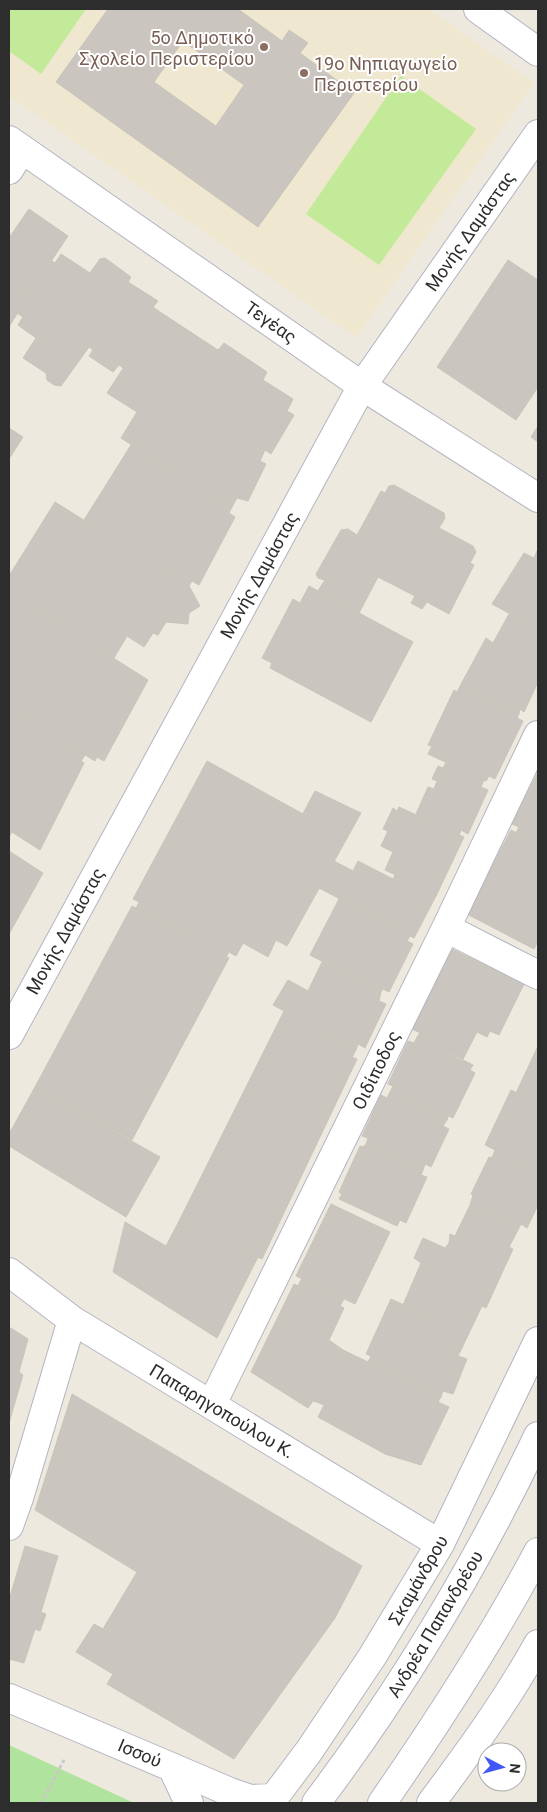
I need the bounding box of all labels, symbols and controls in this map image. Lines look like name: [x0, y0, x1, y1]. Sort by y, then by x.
place label: 5ο Δημοτικό Σχολείο Περιστερίου: [79, 27, 254, 69]
marker: 5ο Δημοτικό Σχολείο Περιστερίου: [258, 41, 270, 53]
place label: 19ο Νηπιαγωγείο Περιστερίου: [314, 53, 457, 95]
marker: 19ο Νηπιαγωγείο Περιστερίου: [298, 67, 310, 79]
street label: Μονής Δαμάστας: [421, 167, 519, 295]
street label: Τεγέας: [241, 297, 301, 347]
street label: Μονής Δαμάστας: [216, 508, 302, 642]
street label: Μονής Δαμάστας: [22, 864, 108, 998]
street label: Οιδίποδος: [348, 1027, 404, 1113]
street label: Παπαρηγοπούλου Κ.: [146, 1360, 298, 1462]
street label: Σκαμάνδρου: [384, 1531, 452, 1629]
street label: Ανδρέα Παπανδρέου: [383, 1547, 487, 1701]
street label: Ισσού: [115, 1734, 165, 1772]
north arrow: [477, 1742, 527, 1792]
text: N: [506, 1763, 523, 1774]

